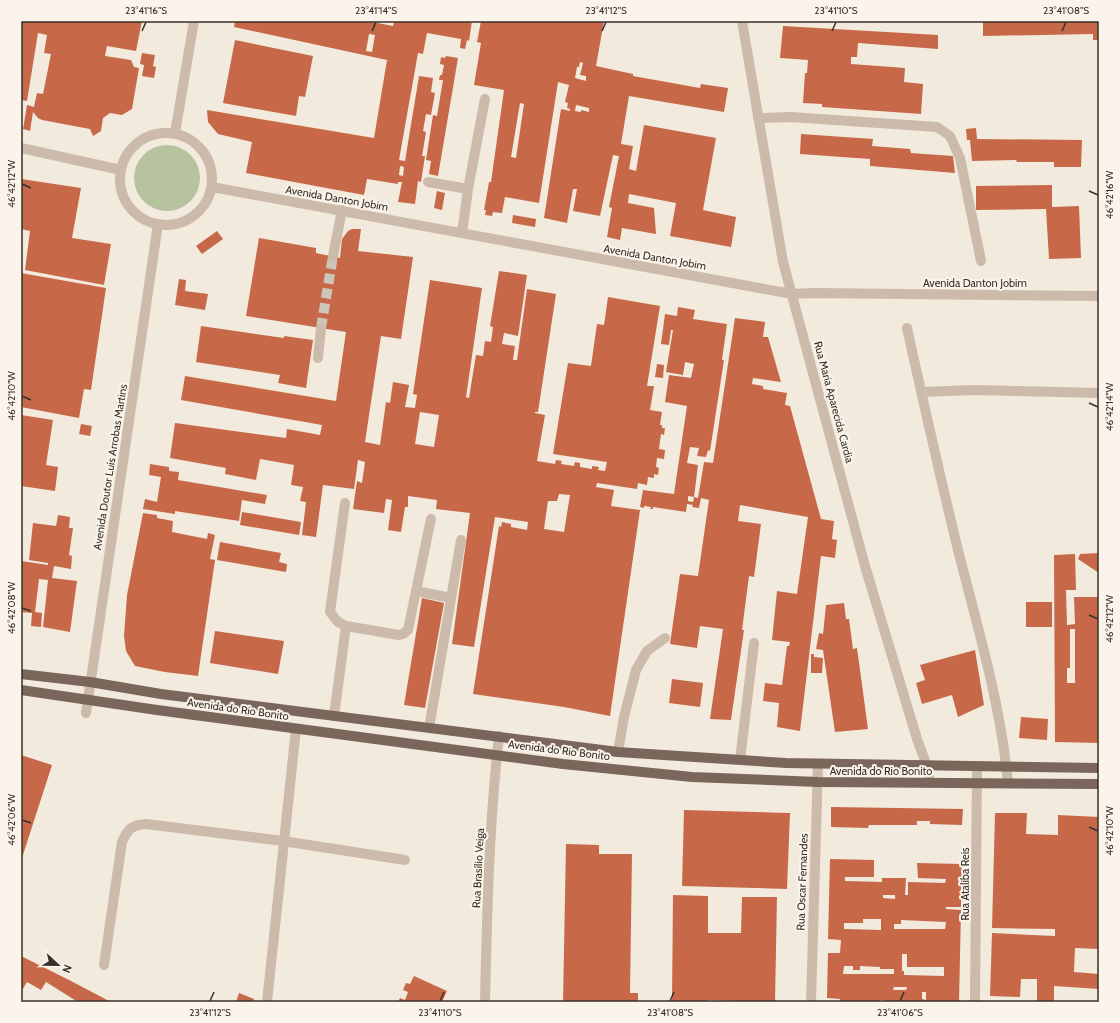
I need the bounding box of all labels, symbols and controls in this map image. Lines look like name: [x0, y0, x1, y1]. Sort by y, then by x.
text: 23°41'16"S: [125, 4, 167, 17]
text: 23°41'14"S: [355, 4, 397, 17]
text: 23°41'12"S: [585, 4, 627, 17]
text: 23°41'10"S: [814, 4, 858, 17]
text: 23°41'08"S: [1043, 4, 1089, 17]
text: 46°42'12"W: [5, 160, 18, 208]
text: 46°42'16"W: [1103, 170, 1116, 219]
street label: Avenida Danton Jobim: [285, 182, 390, 214]
street label: Avenida Danton Jobim: [603, 241, 708, 273]
street label: Avenida Danton Jobim: [923, 276, 1027, 290]
street label: Rua Maria Aparecida Cardia: [811, 340, 857, 465]
text: 46°42'10"W: [5, 371, 18, 421]
street label: Avenida Doutor Luís Arrobas Martins: [90, 382, 130, 551]
text: 46°42'14"W: [1103, 382, 1116, 431]
text: 46°42'08"W: [5, 581, 18, 634]
text: 46°42'12"W: [1103, 595, 1116, 643]
street label: Avenida do Rio Bonito: [186, 695, 290, 723]
street label: Avenida do Rio Bonito: [507, 737, 611, 763]
street label: Avenida do Rio Bonito: [830, 764, 932, 778]
text: 46°42'06"W: [5, 793, 18, 846]
text: 46°42'10"W: [1103, 806, 1116, 856]
street label: Rua Brasílio Veiga: [469, 827, 487, 908]
street label: Rua Oscar Fernandes: [793, 833, 811, 931]
street label: Rua Ataliba Reis: [958, 847, 972, 921]
north arrow: [38, 945, 78, 985]
text: N: [59, 963, 75, 975]
text: 23°41'12"S: [189, 1006, 231, 1019]
text: 23°41'10"S: [418, 1006, 462, 1019]
text: 23°41'08"S: [647, 1006, 693, 1019]
text: 23°41'06"S: [877, 1006, 923, 1019]

